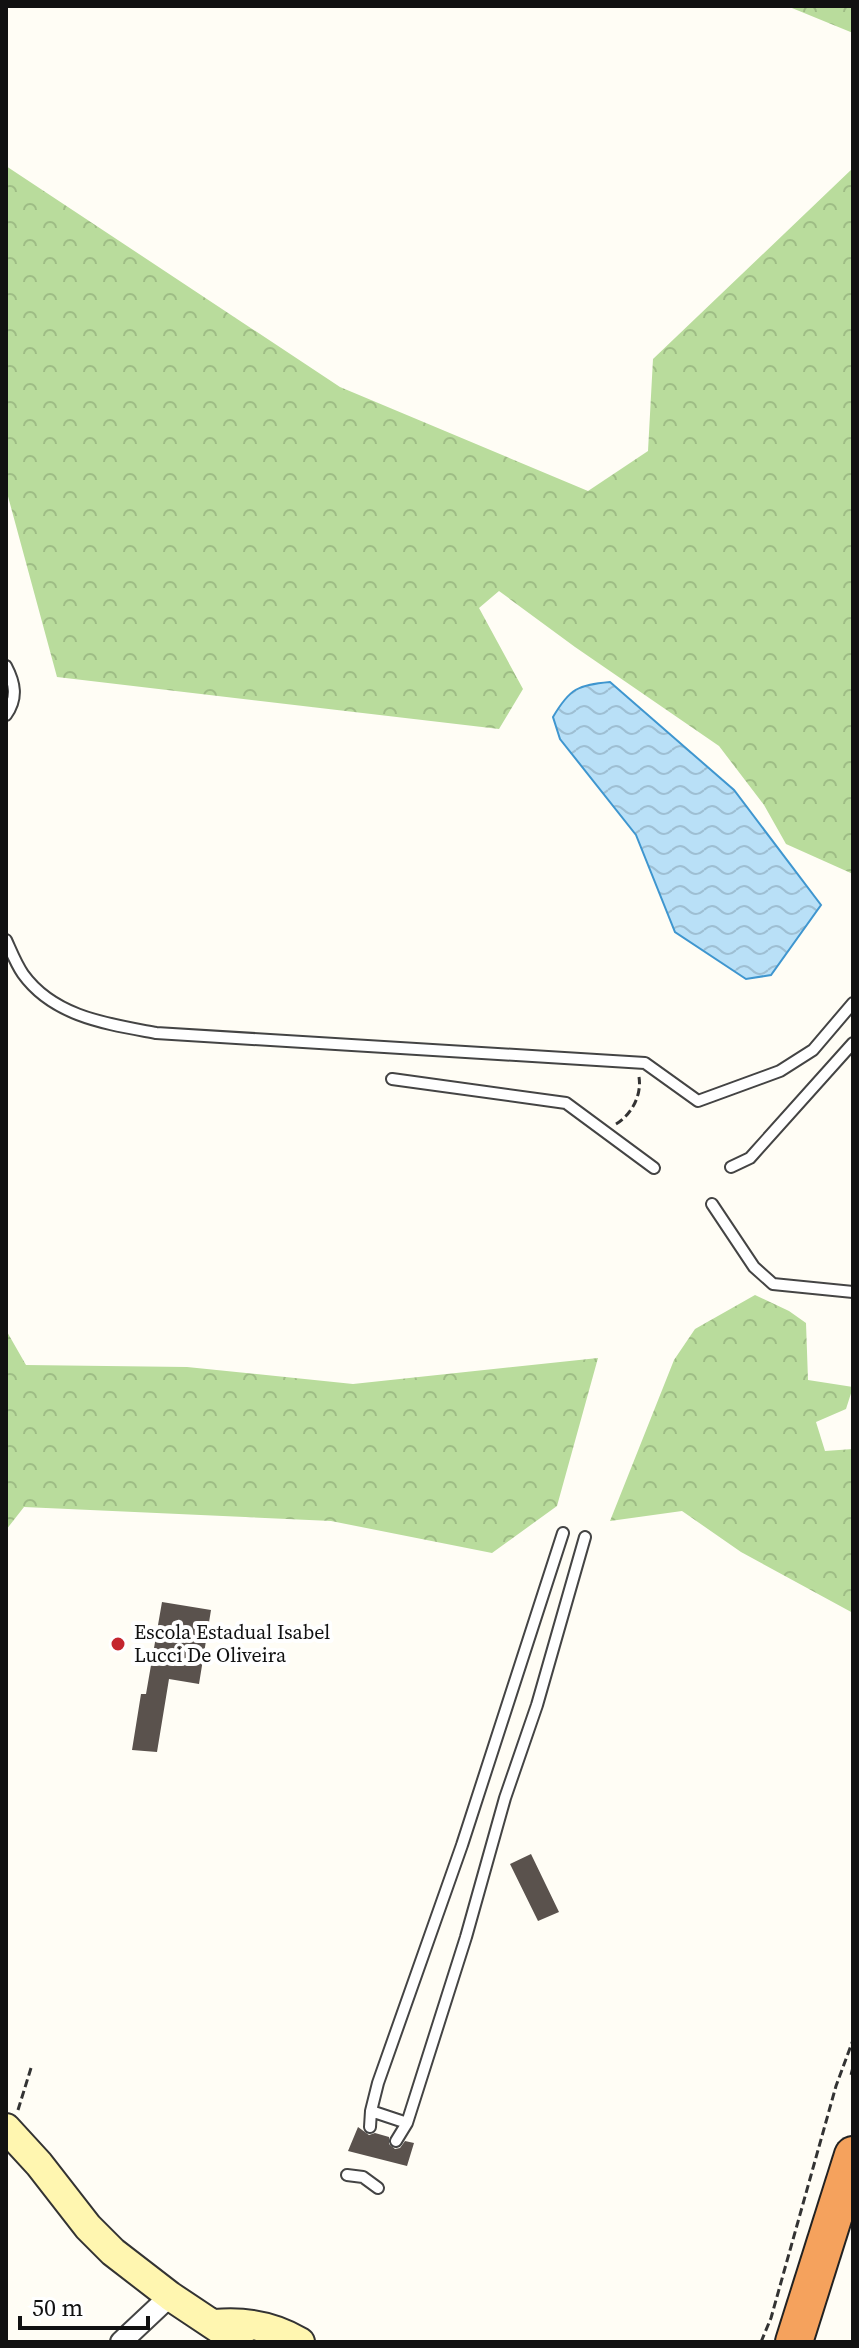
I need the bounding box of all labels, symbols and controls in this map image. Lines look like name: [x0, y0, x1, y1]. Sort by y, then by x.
place label: Escola Estadual Isabel Lucci De Oliveira: [134, 1618, 330, 1669]
marker: Escola Estadual Isabel Lucci De Oliveira: [109, 1635, 127, 1653]
scale bar: [20, 2280, 148, 2330]
text: 50 m: [32, 2291, 83, 2324]

